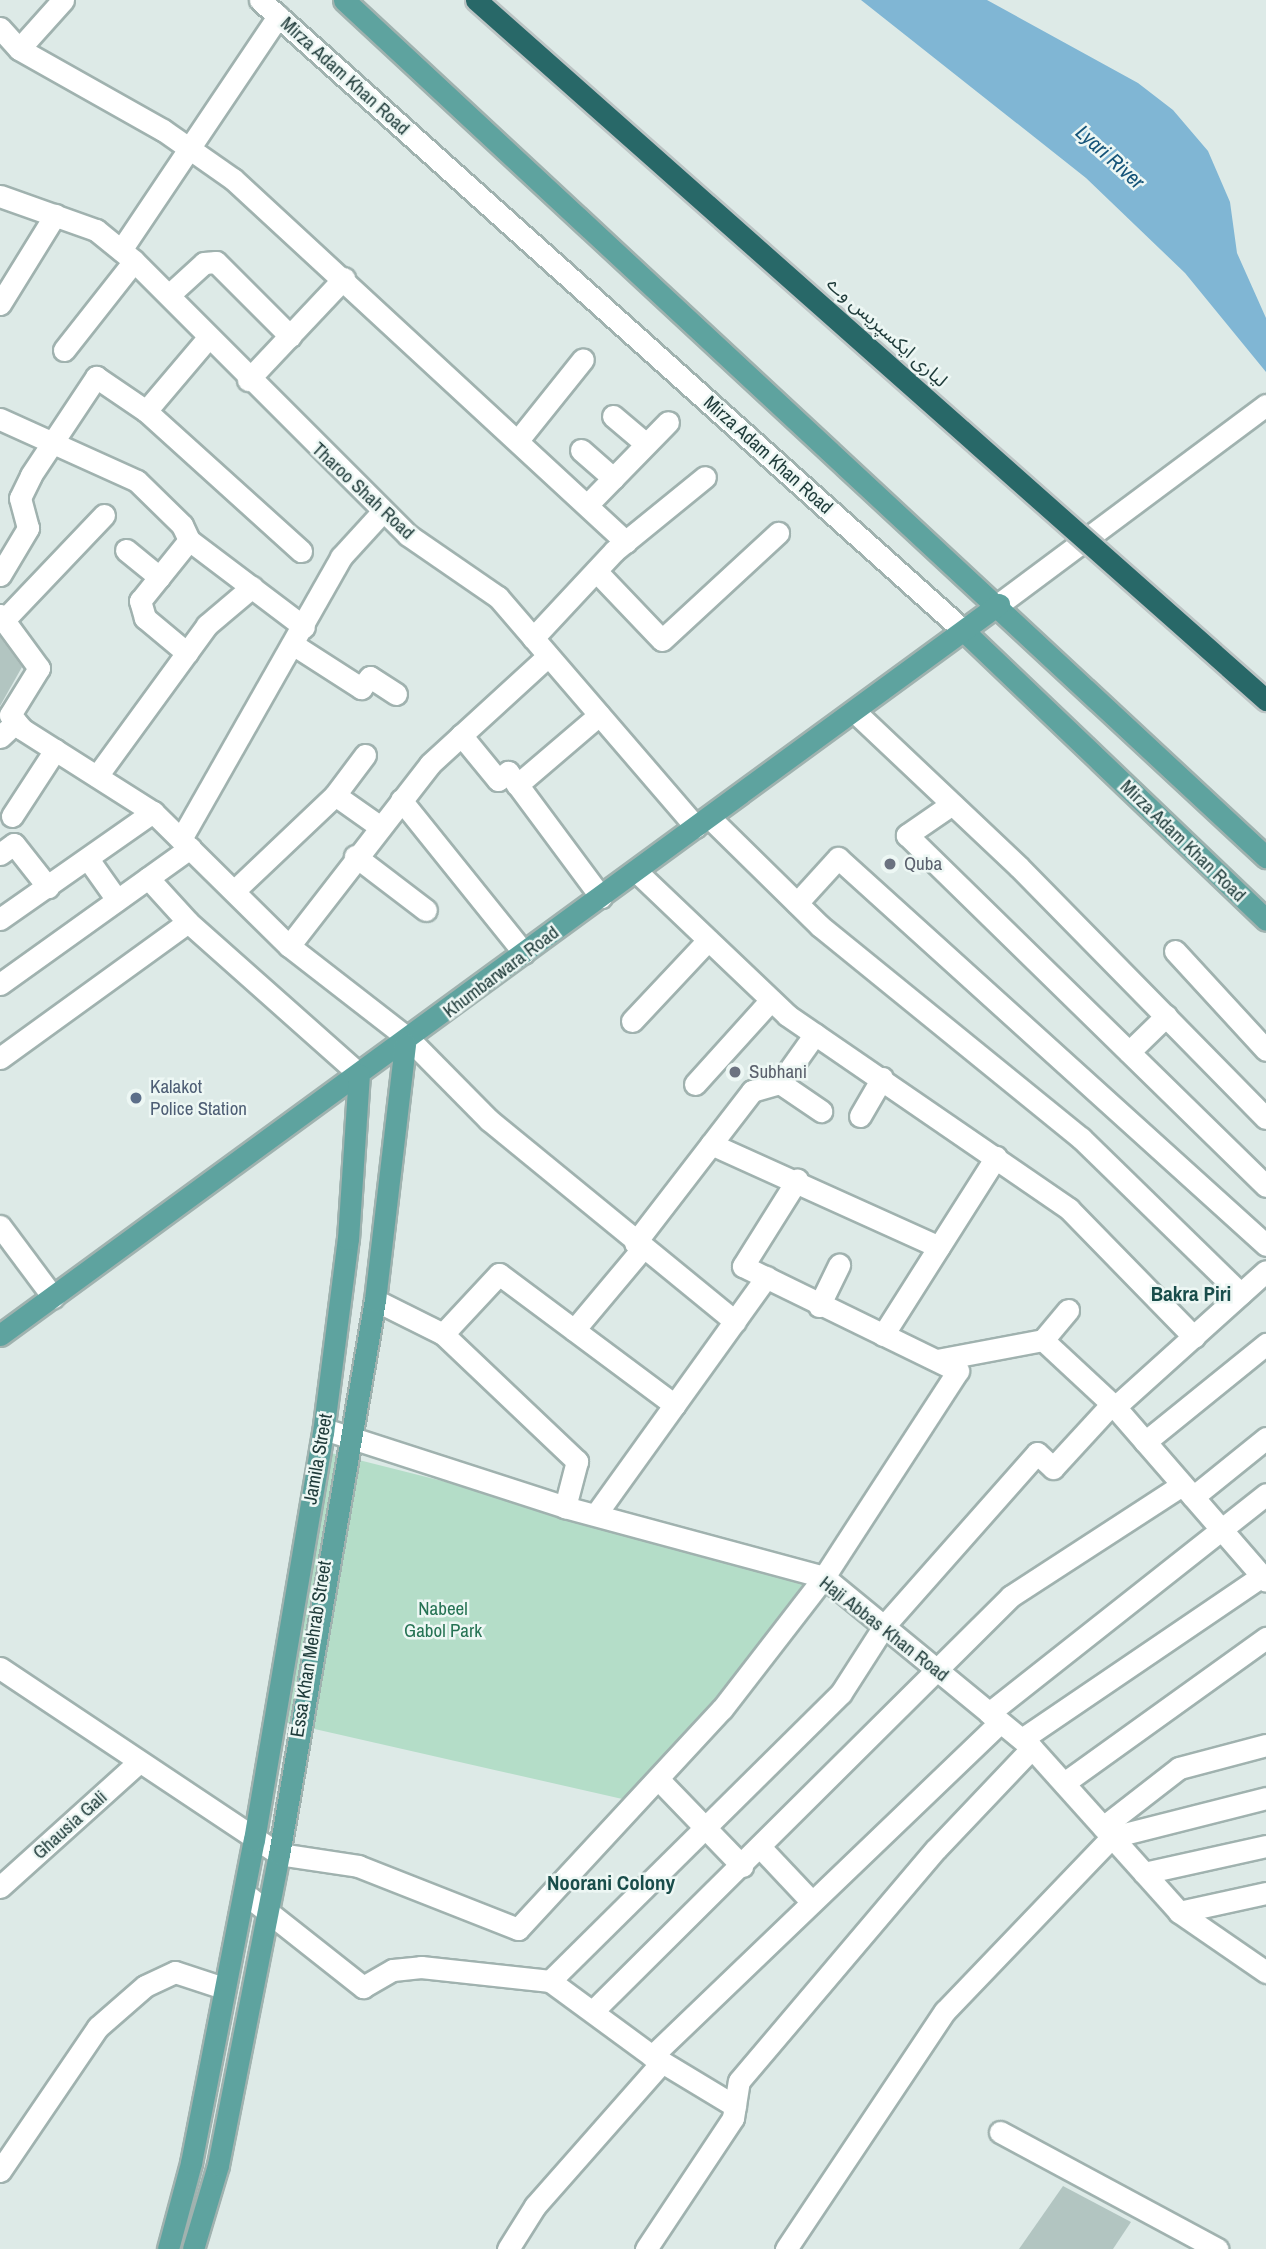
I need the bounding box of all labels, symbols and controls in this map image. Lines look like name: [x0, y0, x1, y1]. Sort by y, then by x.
street label: Mirza Adam Khan Road: [276, 12, 414, 140]
water label: Lyari River: [1071, 120, 1149, 194]
street label: لیاری ایکسپریس وے: [822, 272, 952, 392]
street label: Mirza Adam Khan Road: [699, 391, 837, 519]
street label: Tharoo Shah Road: [307, 438, 419, 544]
street label: Mirza Adam Khan Road: [1115, 775, 1251, 907]
place label: Quba: [904, 853, 942, 875]
marker: Quba: [882, 856, 898, 872]
street label: Khumbarwara Road: [439, 921, 563, 1023]
place label: Subhani: [749, 1061, 807, 1083]
marker: Subhani: [727, 1064, 743, 1080]
place label: Kalakot Police Station: [150, 1076, 247, 1120]
marker: Kalakot Police Station: [128, 1090, 144, 1106]
district label: Bakra Piri: [1151, 1281, 1231, 1307]
street label: Jamila Street: [299, 1412, 337, 1506]
street label: Essa Khan Mehrab Street: [286, 1559, 336, 1739]
street label: Haji Abbas Khan Road: [815, 1571, 953, 1687]
park label: Nabeel Gabol Park: [404, 1598, 482, 1642]
street label: Ghausia Gali: [28, 1786, 112, 1864]
district label: Noorani Colony: [547, 1870, 675, 1896]

